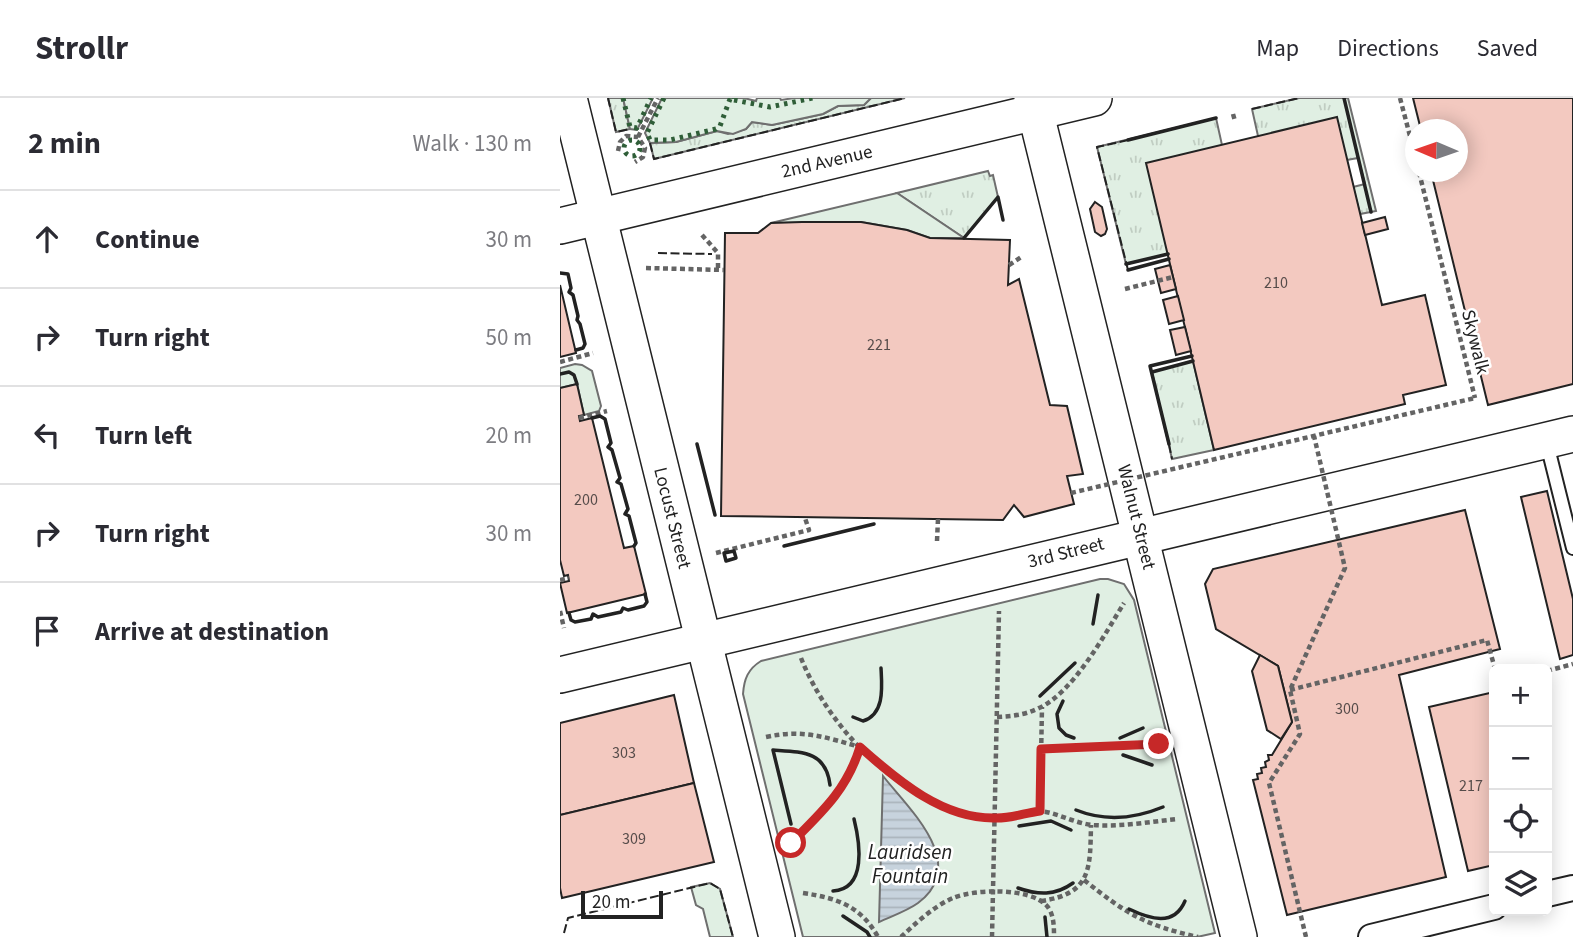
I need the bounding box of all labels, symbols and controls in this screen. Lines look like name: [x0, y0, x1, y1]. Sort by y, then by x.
text: Strollr: [35, 25, 128, 72]
text: Map: [1256, 31, 1299, 66]
text: Directions: [1337, 31, 1439, 66]
text: Saved: [1477, 31, 1538, 66]
north arrow: [1405, 119, 1468, 182]
text: 2 min: [28, 122, 101, 165]
text: Walk · 130 m: [413, 127, 532, 160]
street label: 2nd Avenue: [779, 138, 875, 186]
icon: ahead: [28, 220, 66, 258]
text: Continue: [95, 221, 200, 258]
text: 30 m: [485, 223, 532, 256]
house number: 210: [1264, 272, 1288, 294]
street label: Skywalk: [1454, 307, 1496, 378]
icon: right: [28, 318, 66, 356]
text: Turn right: [95, 319, 210, 356]
text: 50 m: [485, 321, 532, 354]
house number: 221: [867, 334, 891, 356]
icon: left: [28, 416, 66, 454]
text: Turn left: [95, 417, 192, 454]
text: 20 m: [485, 419, 532, 452]
street label: Walnut Street: [1110, 462, 1162, 573]
street label: Locust Street: [646, 464, 698, 572]
house number: 200: [574, 489, 598, 511]
icon: right: [28, 514, 66, 552]
text: Turn right: [95, 515, 210, 552]
text: 30 m: [485, 517, 532, 550]
street label: 3rd Street: [1025, 530, 1108, 576]
icon: arrive: [28, 612, 66, 650]
text: Arrive at destination: [95, 613, 329, 650]
map controls: [1489, 664, 1552, 916]
button: +: [1489, 664, 1552, 727]
house number: 300: [1335, 698, 1359, 720]
button: −: [1489, 727, 1552, 790]
route end: [1143, 728, 1174, 759]
house number: 303: [612, 742, 636, 764]
house number: 217: [1459, 775, 1483, 797]
button: locate: [1489, 790, 1552, 853]
route start: [775, 827, 806, 858]
house number: 309: [622, 828, 646, 850]
water label: Lauridsen Fountain: [868, 837, 952, 891]
button: layers: [1489, 853, 1552, 916]
scale bar: [581, 888, 663, 920]
text: 20 m: [592, 889, 630, 916]

